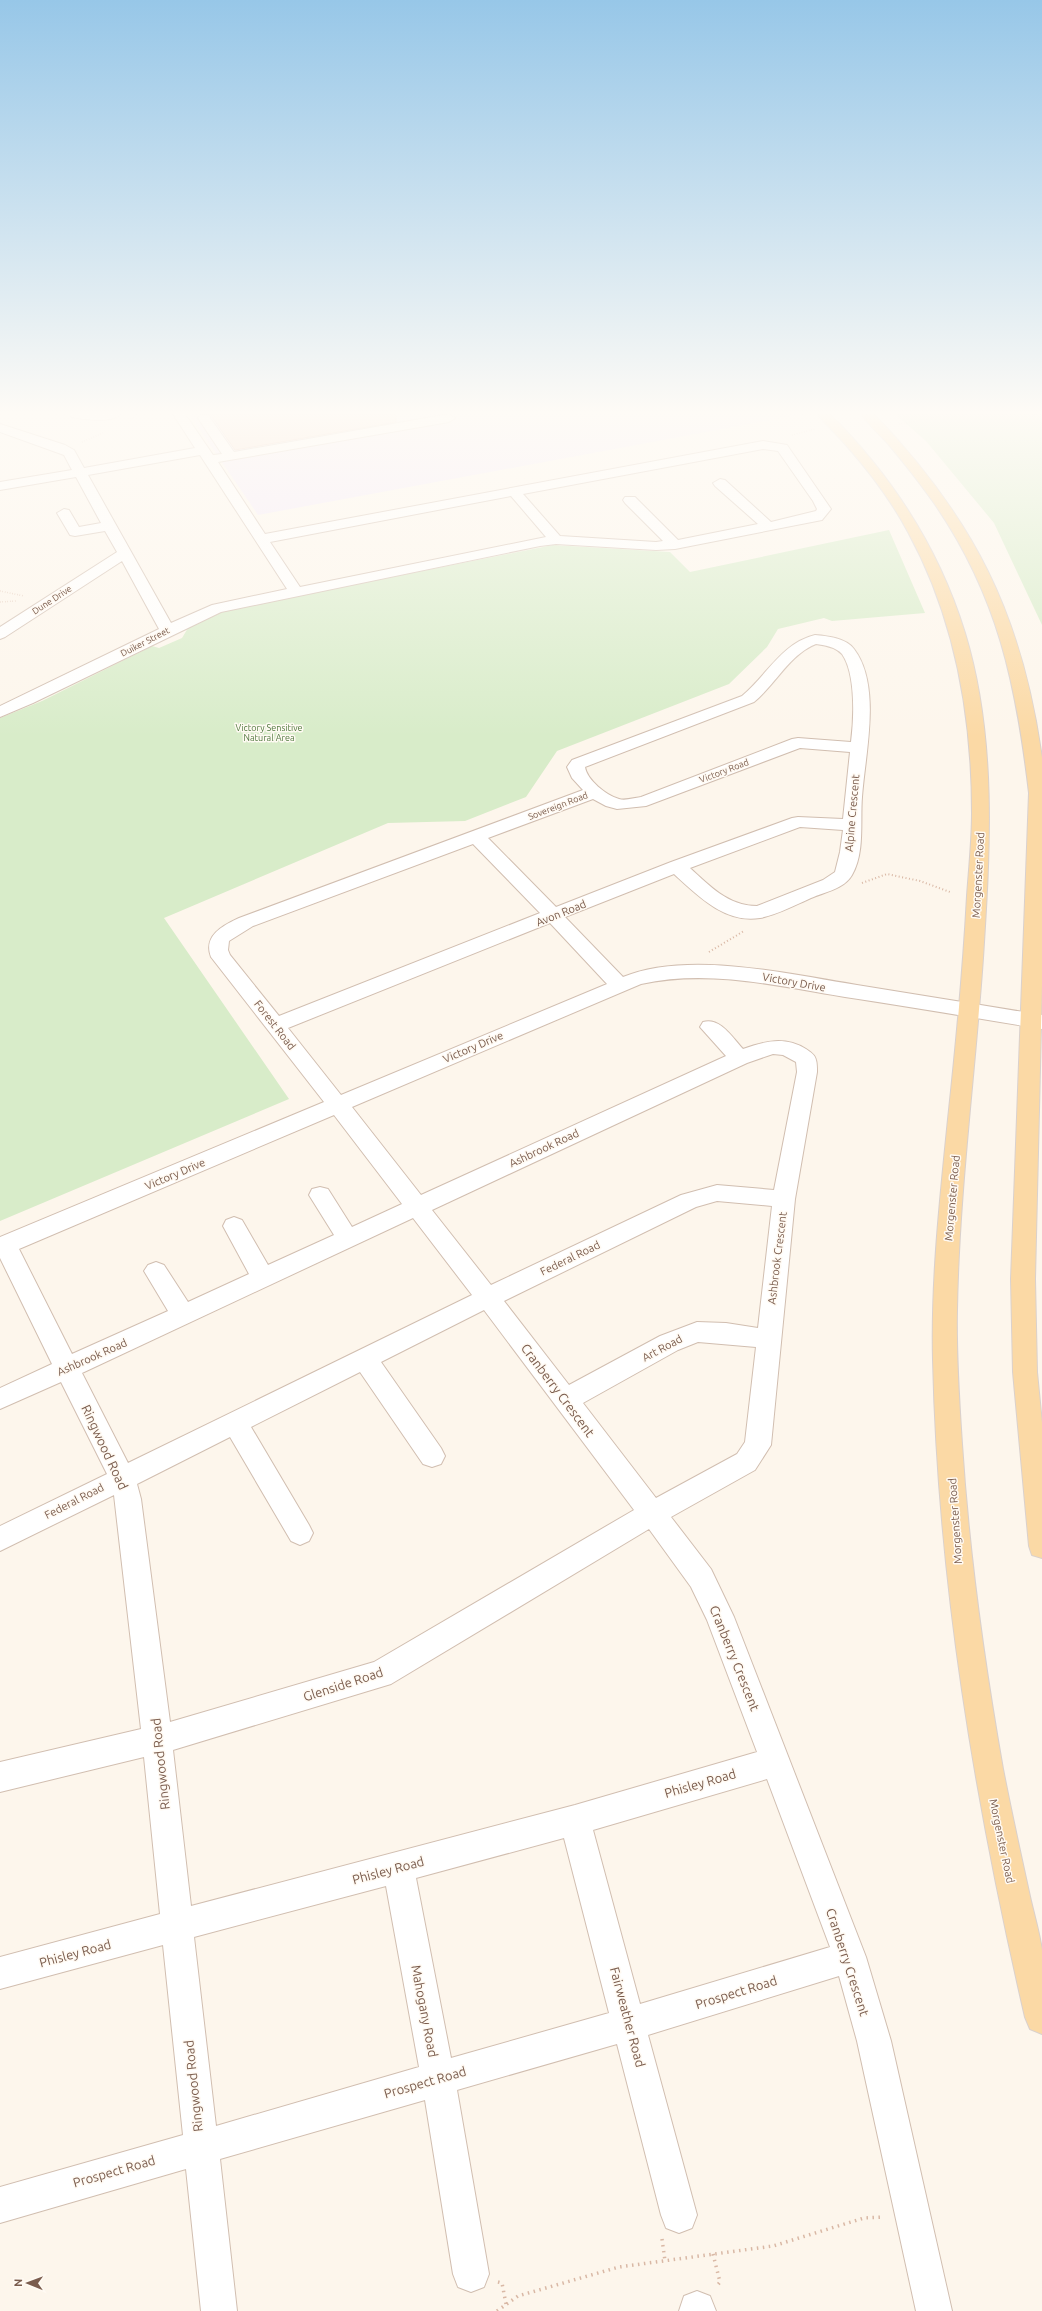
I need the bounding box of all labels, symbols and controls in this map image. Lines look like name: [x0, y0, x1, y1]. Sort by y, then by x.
street label: Dune Drive: [30, 584, 74, 616]
street label: Duiker Street: [119, 625, 172, 659]
park label: Victory Sensitive Natural Area: [235, 723, 303, 743]
street label: Victory Road: [698, 757, 750, 785]
street label: Alpine Crescent: [843, 773, 861, 852]
street label: Sovereign Road: [527, 790, 589, 822]
street label: Morgenster Road: [970, 832, 986, 918]
street label: Avon Road: [534, 898, 588, 928]
street label: Victory Drive: [761, 971, 827, 993]
street label: Forest Road: [252, 998, 298, 1052]
street label: Victory Drive: [441, 1029, 505, 1065]
street label: Ashbrook Road: [507, 1127, 581, 1169]
street label: Morgenster Road: [942, 1155, 962, 1241]
street label: Victory Drive: [143, 1156, 207, 1192]
street label: Ashbrook Crescent: [765, 1210, 789, 1305]
street label: Federal Road: [538, 1238, 602, 1278]
street label: Art Road: [640, 1332, 684, 1364]
street label: Ashbrook Road: [55, 1336, 129, 1378]
street label: Cranberry Crescent: [519, 1341, 597, 1439]
street label: Ringwood Road: [79, 1402, 131, 1492]
street label: Morgenster Road: [946, 1478, 964, 1564]
street label: Federal Road: [42, 1481, 106, 1521]
street label: Cranberry Crescent: [707, 1603, 763, 1713]
street label: Glenside Road: [301, 1664, 385, 1704]
street label: Ringwood Road: [148, 1718, 172, 1810]
street label: Phisley Road: [663, 1766, 737, 1800]
street label: Morgenster Road: [987, 1798, 1017, 1884]
street label: Phisley Road: [351, 1854, 425, 1886]
street label: Cranberry Crescent: [824, 1906, 872, 2018]
street label: Phisley Road: [38, 1937, 112, 1969]
street label: Mahogany Road: [409, 1964, 441, 2058]
street label: Fairweather Road: [608, 1965, 648, 2069]
street label: Prospect Road: [693, 1973, 779, 2011]
street label: Ringwood Road: [181, 2040, 205, 2132]
street label: Prospect Road: [382, 2064, 468, 2100]
street label: Prospect Road: [71, 2153, 157, 2189]
north arrow: [8, 2263, 48, 2303]
text: N: [12, 2279, 24, 2287]

